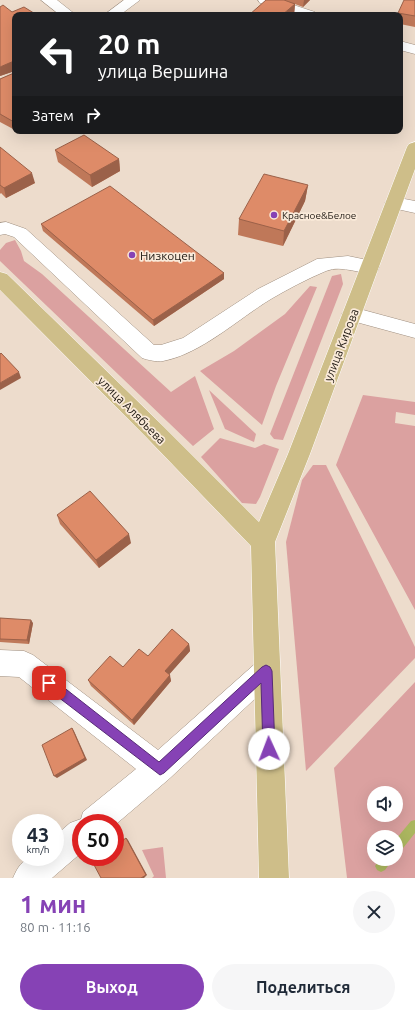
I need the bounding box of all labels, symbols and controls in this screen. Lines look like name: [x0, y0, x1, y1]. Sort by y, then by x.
icon: left: [32, 28, 84, 80]
text: 20 m: [98, 28, 160, 59]
text: улица Вершина: [98, 61, 228, 81]
icon: right: [82, 104, 104, 126]
text: Затем: [32, 107, 74, 124]
marker: Красное&Белое: [269, 210, 279, 220]
place label: Красное&Белое: [282, 210, 356, 221]
place label: Низкоцен: [140, 249, 195, 262]
marker: Низкоцен: [127, 250, 137, 260]
street label: улица Кирова: [321, 307, 361, 383]
street label: улица Алябьева: [96, 374, 168, 446]
pin: [32, 666, 66, 700]
icon: arrive: [38, 672, 60, 694]
position arrow: [248, 728, 290, 770]
map controls: [367, 786, 403, 866]
button: sound: [367, 786, 403, 822]
speed limit sign: 50: [72, 814, 124, 866]
text: 43: [27, 823, 49, 846]
button: layers: [367, 830, 403, 866]
text: km/h: [26, 844, 50, 855]
text: 1 мин: [20, 891, 86, 918]
button: close: [353, 891, 395, 933]
text: 80 m · 11:16: [20, 920, 91, 934]
button: Выход: [20, 964, 204, 1010]
button: Поделиться: [212, 964, 395, 1010]

